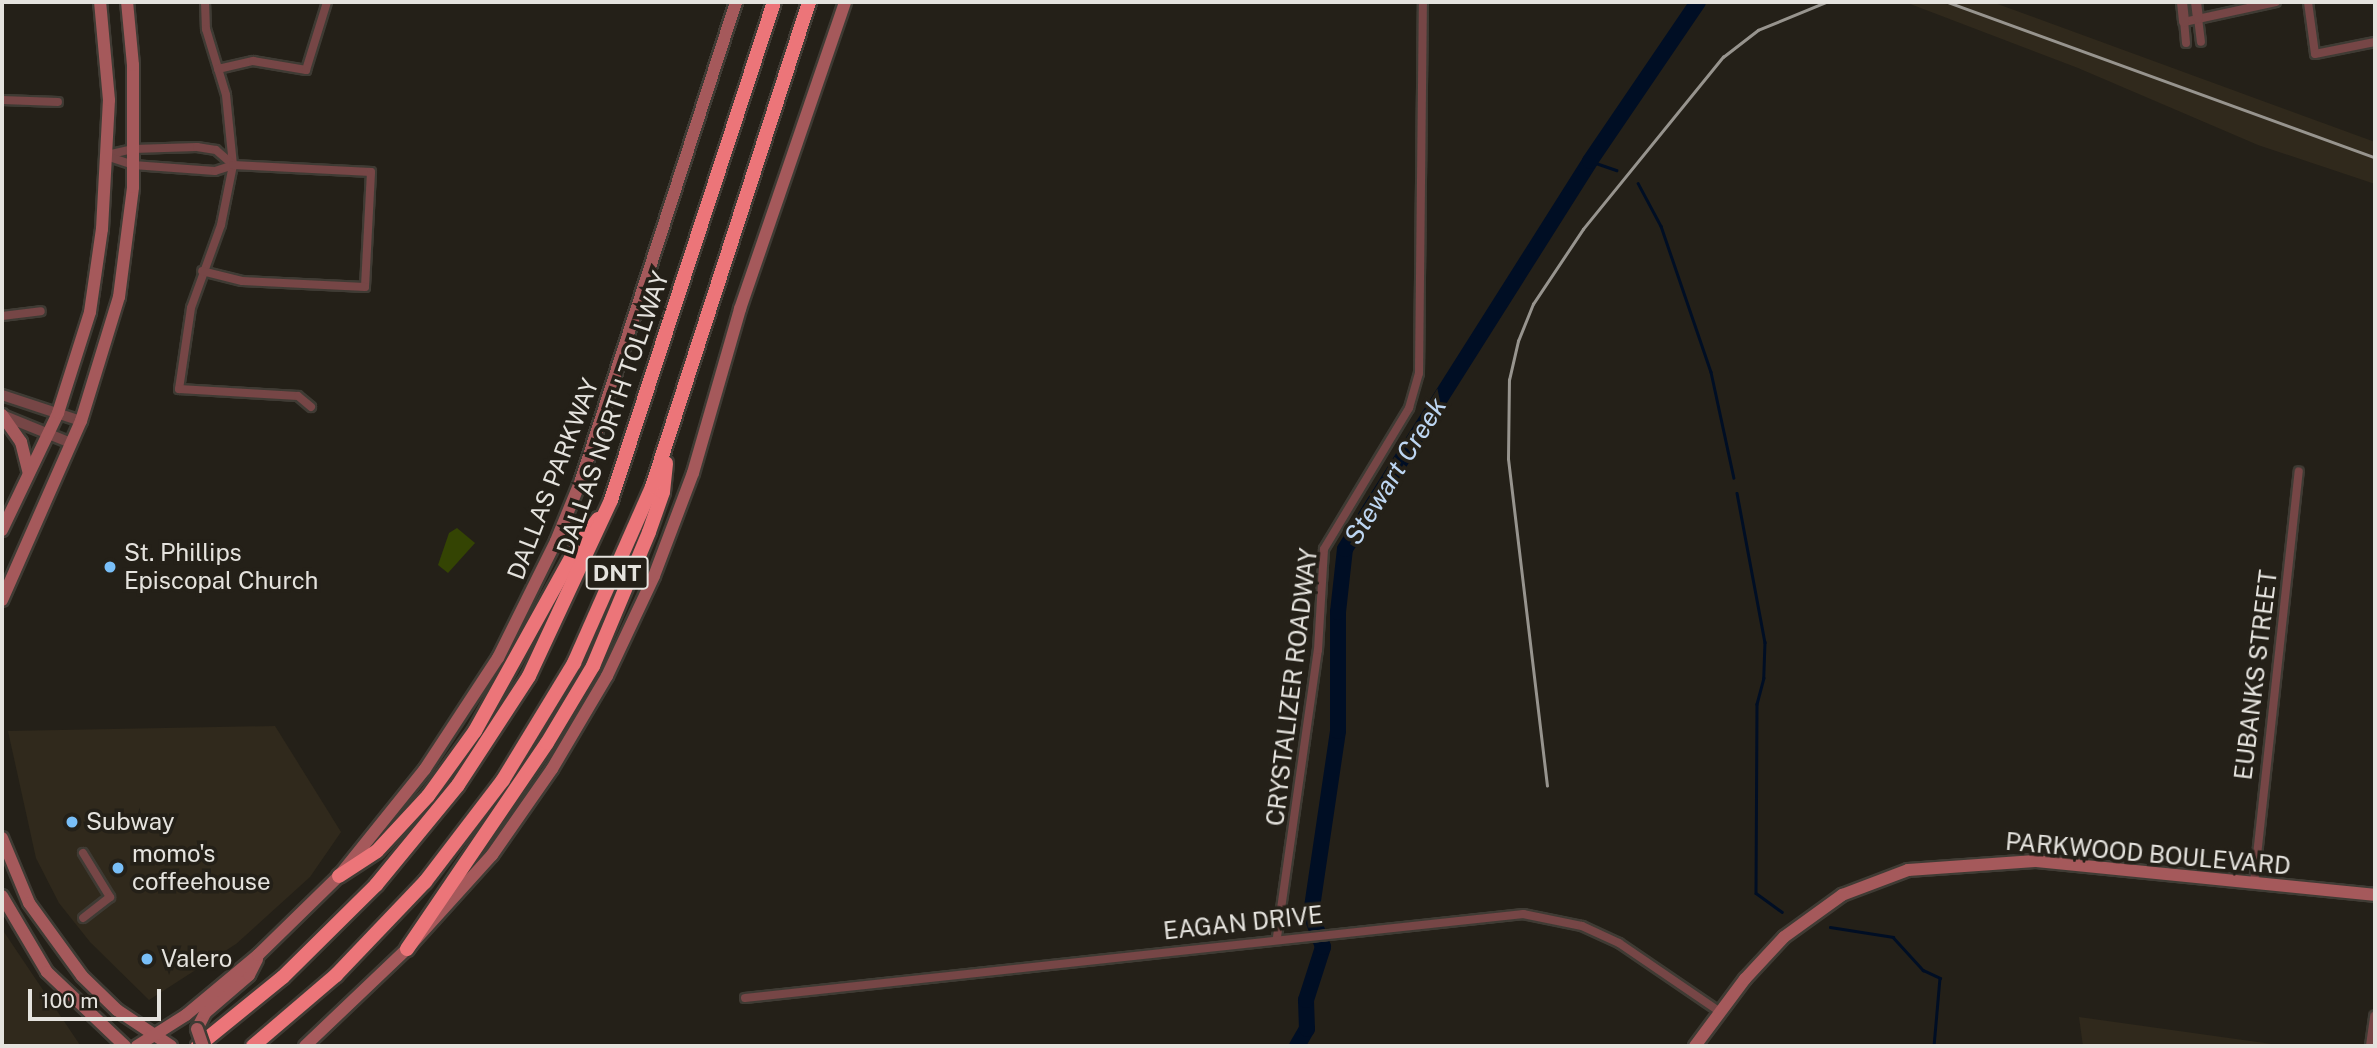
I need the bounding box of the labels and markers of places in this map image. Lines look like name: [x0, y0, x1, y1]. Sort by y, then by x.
place label: St. Phillips Episcopal Church: [124, 539, 318, 595]
marker: St. Phillips Episcopal Church: [102, 559, 118, 575]
place label: Subway: [86, 808, 174, 836]
marker: Subway: [64, 814, 80, 830]
place label: momo's coffeehouse: [132, 840, 271, 896]
marker: momo's coffeehouse: [110, 860, 126, 876]
place label: Valero: [161, 945, 232, 973]
marker: Valero: [139, 951, 155, 967]

